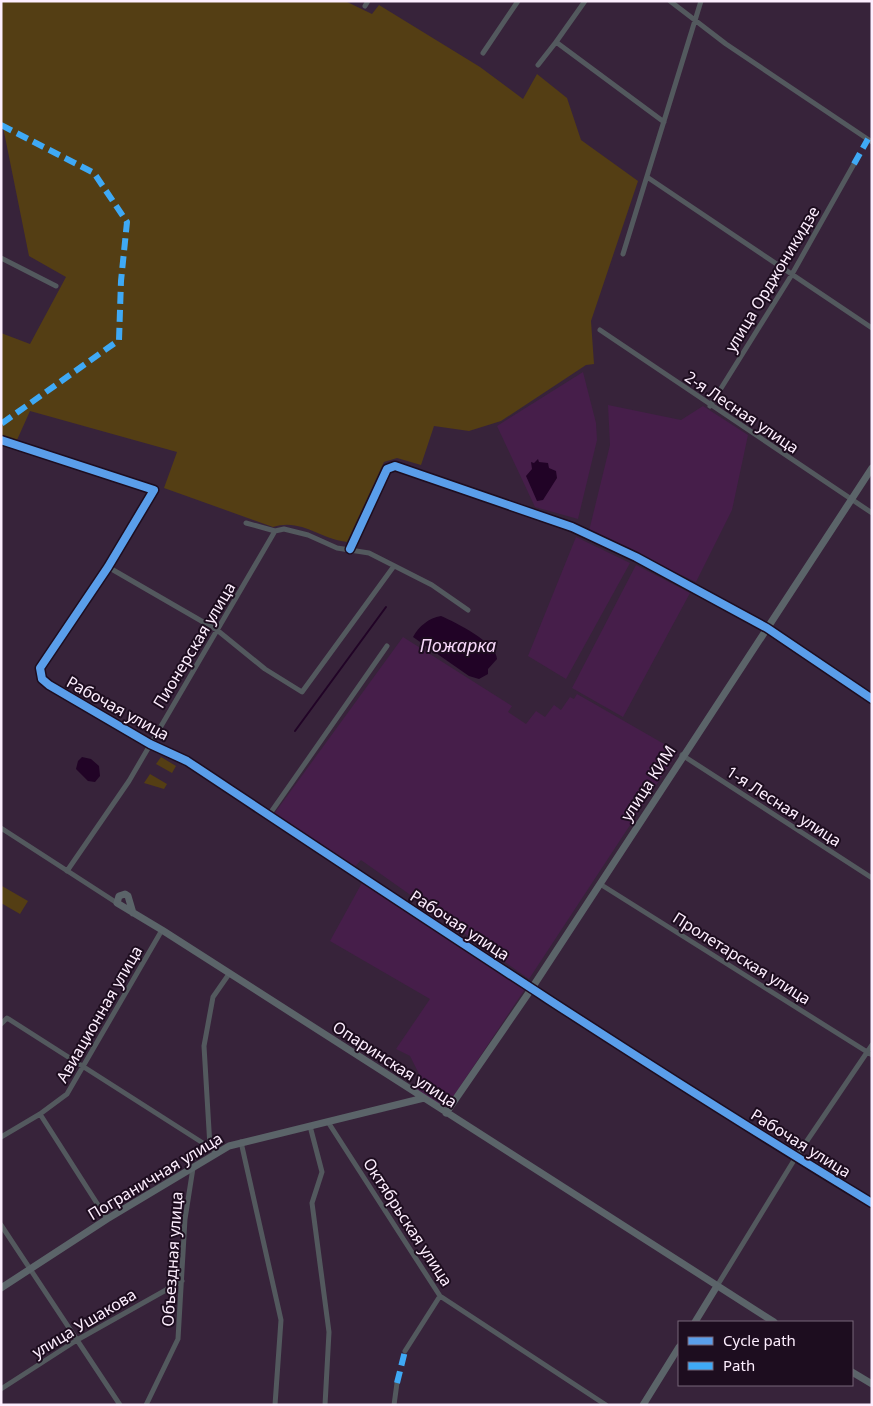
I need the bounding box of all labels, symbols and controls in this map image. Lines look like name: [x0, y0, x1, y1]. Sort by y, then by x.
street label: улица Орджоникидзе: [720, 202, 824, 356]
street label: 2-я Лесная улица: [681, 366, 803, 458]
street label: Пионерская улица: [148, 578, 240, 712]
water label: Пожарка: [420, 633, 496, 657]
street label: Рабочая улица: [63, 671, 173, 745]
street label: улица КИМ: [615, 741, 681, 825]
street label: 1-я Лесная улица: [722, 761, 846, 851]
street label: Рабочая улица: [406, 885, 514, 965]
street label: Пролетарская улица: [669, 907, 815, 1009]
street label: Авиационная улица: [51, 942, 147, 1086]
street label: Опаринская улица: [329, 1016, 461, 1112]
street label: Рабочая улица: [747, 1103, 855, 1183]
street label: Пограничная улица: [84, 1127, 226, 1225]
street label: Октябрьская улица: [358, 1154, 458, 1290]
street label: Объездная улица: [156, 1191, 188, 1327]
street label: улица Ушакова: [28, 1283, 140, 1363]
legend: [678, 1321, 853, 1386]
text: Cycle path: [723, 1330, 796, 1350]
text: Path: [723, 1355, 755, 1375]

